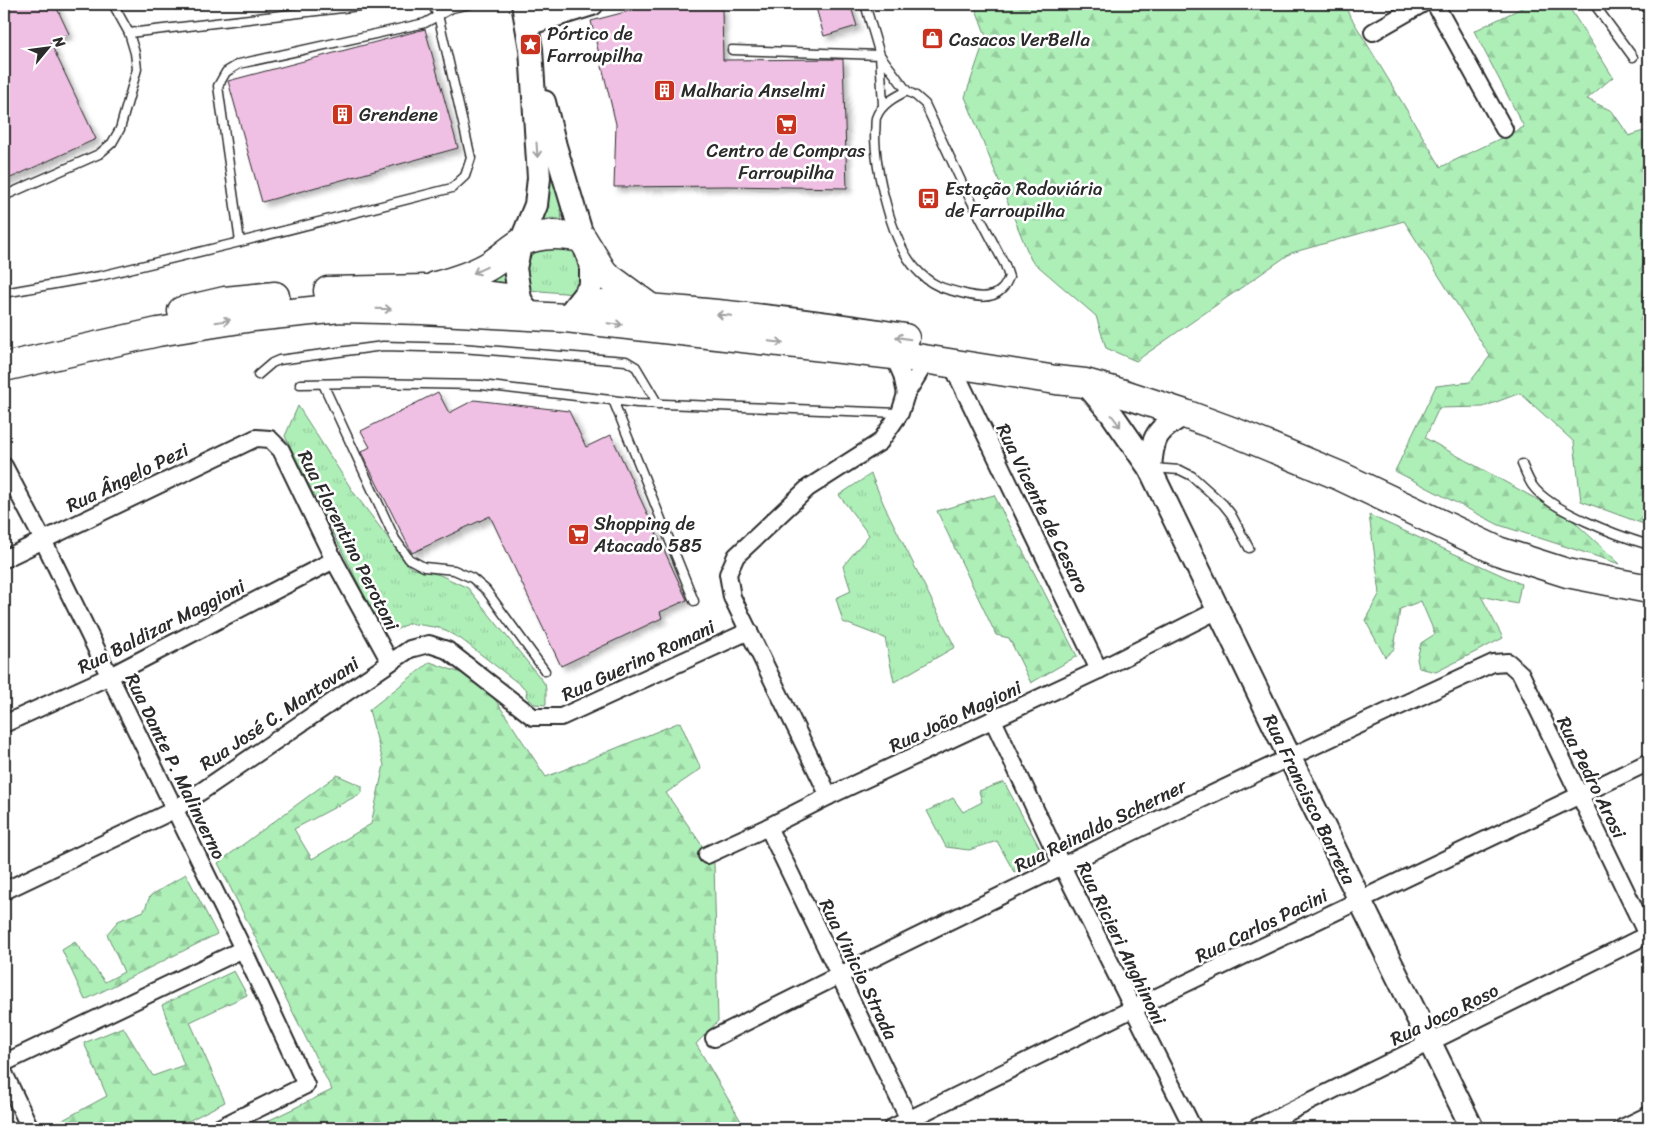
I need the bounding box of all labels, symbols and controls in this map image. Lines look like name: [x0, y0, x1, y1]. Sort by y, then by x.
place label: Pórtico de Farroupilha: [547, 17, 643, 72]
north arrow: [22, 22, 72, 72]
place label: Casacos VerBella: [949, 23, 1090, 56]
shop icon: Casacos VerBella: [921, 27, 945, 51]
text: N: [45, 31, 72, 53]
place icon: Pórtico de Farroupilha: [519, 32, 543, 56]
place label: Malharia Anselmi: [681, 74, 826, 107]
building icon: Malharia Anselmi: [653, 78, 677, 102]
place label: Grendene: [359, 98, 438, 131]
building icon: Grendene: [331, 102, 355, 126]
supermarket icon: Centro de Compras Farroupilha: [774, 112, 798, 136]
place label: Centro de Compras Farroupilha: [707, 134, 866, 189]
one-way arrow: [532, 141, 542, 157]
place label: Estação Rodoviária de Farroupilha: [945, 172, 1103, 227]
bus stop icon: Estação Rodoviária de Farroupilha: [917, 187, 941, 211]
one-way arrow: [473, 266, 488, 275]
one-way arrow: [376, 305, 392, 314]
one-way arrow: [716, 310, 732, 320]
one-way arrow: [214, 316, 230, 326]
one-way arrow: [606, 319, 622, 329]
one-way arrow: [895, 333, 911, 343]
one-way arrow: [768, 337, 784, 347]
one-way arrow: [1111, 414, 1122, 427]
street label: Rua Vicente de Cesaro: [987, 417, 1098, 599]
street label: Rua Ângelo Pezi: [60, 433, 195, 521]
street label: Rua Florentino Perotoni: [289, 444, 409, 637]
place label: Shopping de Atacado 585: [593, 507, 703, 562]
supermarket icon: Shopping de Atacado 585: [566, 522, 590, 546]
street label: Rua Baldizar Maggioni: [72, 570, 252, 683]
street label: Rua Guerino Romani: [556, 610, 721, 711]
street label: Rua José C. Mantovani: [192, 647, 367, 779]
street label: Rua Dante P. Malinverno: [116, 667, 235, 866]
street label: Rua João Magioni: [883, 671, 1028, 762]
street label: Rua Francisco Barreta: [1254, 708, 1365, 891]
street label: Rua Pedro Arosi: [1548, 710, 1636, 845]
street label: Rua Reinaldo Scherner: [1008, 769, 1193, 882]
street label: Rua Ricieri Anghinoni: [1068, 856, 1176, 1031]
street label: Rua Carlos Pacini: [1189, 879, 1334, 972]
street label: Rua Vinicio Strada: [810, 893, 907, 1046]
street label: Rua Joco Roso: [1384, 974, 1504, 1055]

